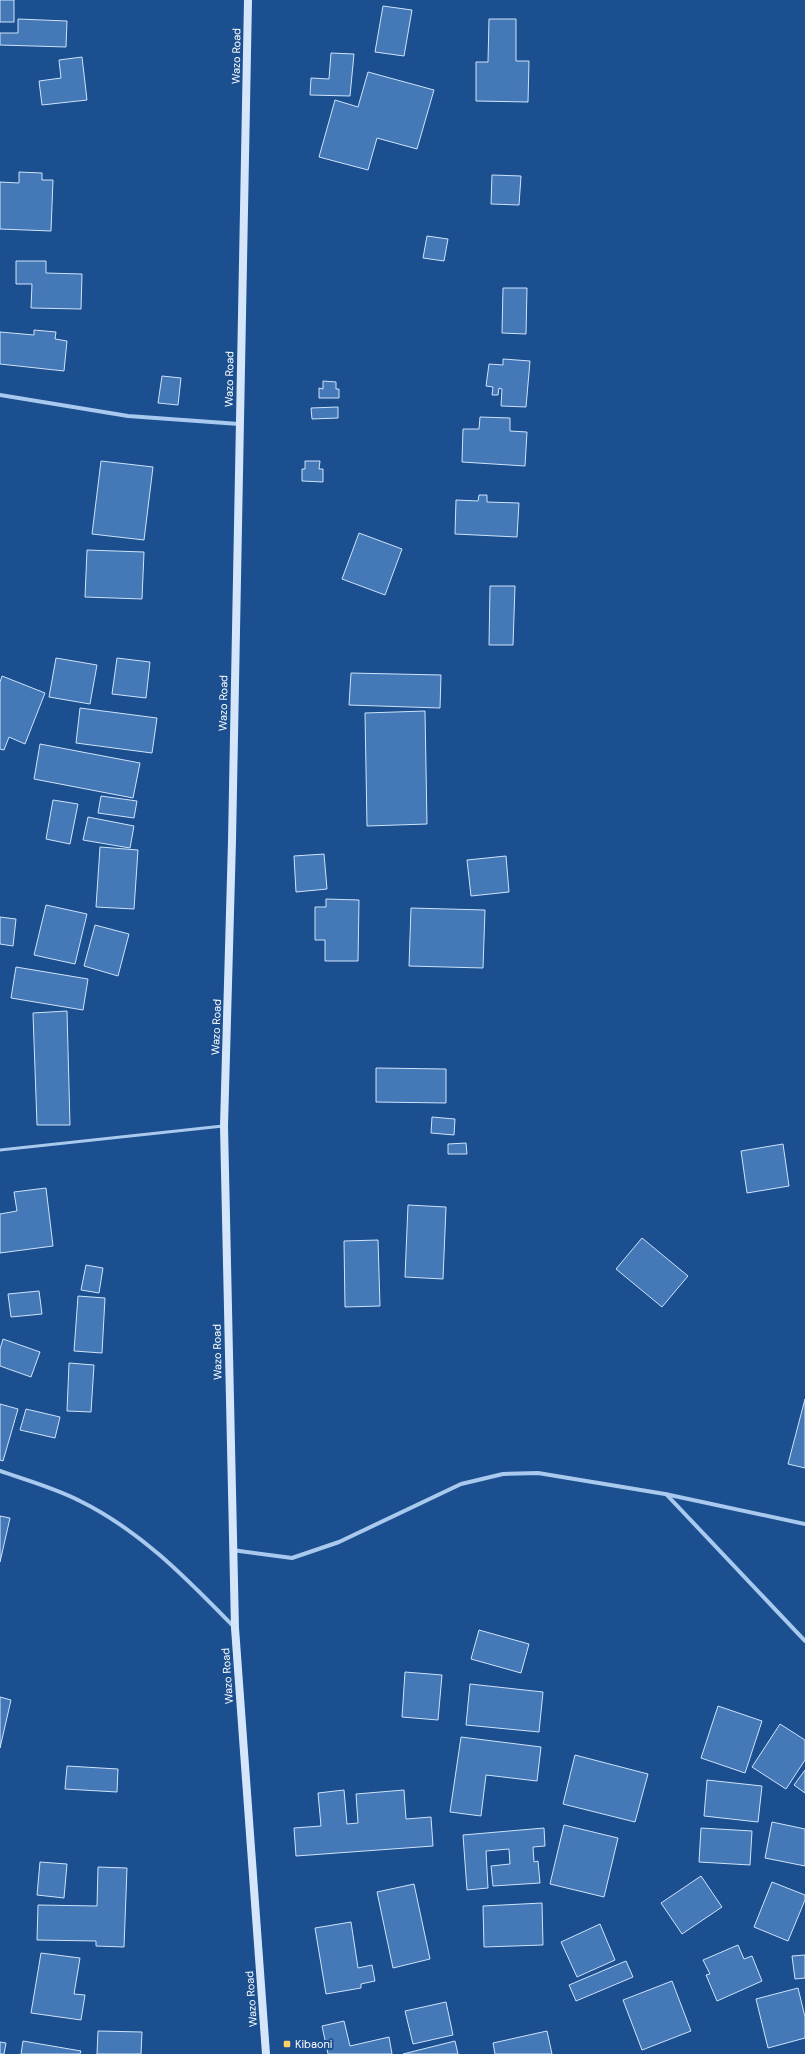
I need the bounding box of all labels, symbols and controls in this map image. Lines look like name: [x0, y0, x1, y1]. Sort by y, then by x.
street label: Wazo Road: [229, 28, 243, 84]
street label: Wazo Road: [222, 351, 236, 407]
street label: Wazo Road: [216, 675, 230, 731]
street label: Wazo Road: [208, 999, 224, 1055]
street label: Wazo Road: [210, 1324, 224, 1380]
street label: Wazo Road: [218, 1647, 236, 1705]
street label: Wazo Road: [242, 1970, 260, 2028]
place label: Kibaoni: [295, 2037, 332, 2051]
marker: Kibaoni: [282, 2039, 292, 2049]

